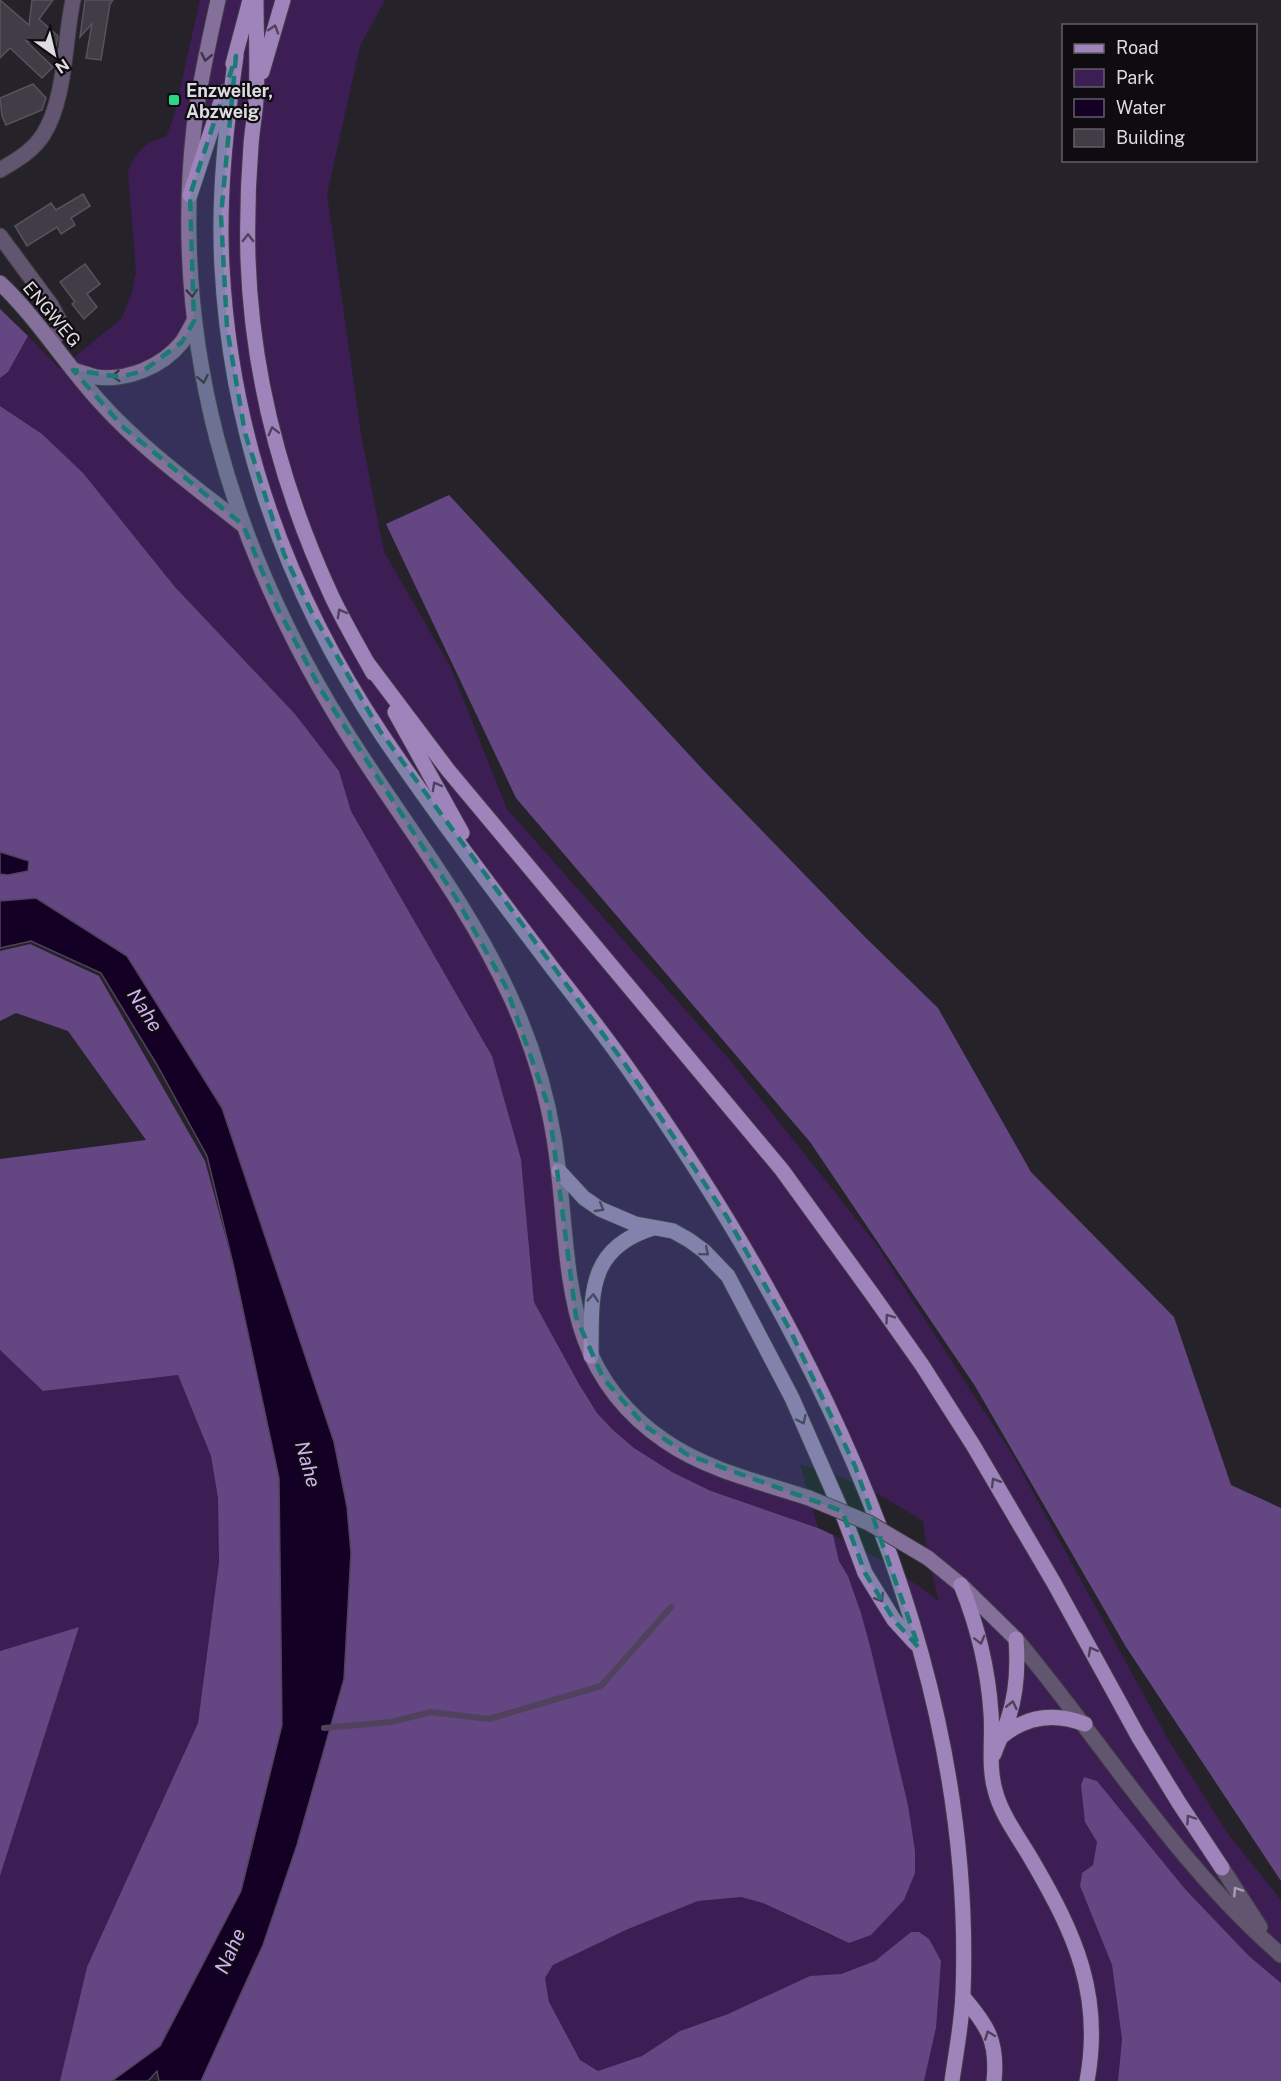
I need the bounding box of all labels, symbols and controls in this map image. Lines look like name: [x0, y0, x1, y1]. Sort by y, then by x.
north arrow: [24, 24, 84, 84]
one-way arrow: [267, 24, 279, 35]
legend: [1062, 24, 1257, 162]
text: Road: [1116, 37, 1159, 58]
one-way arrow: [200, 52, 213, 62]
text: N: [52, 55, 73, 77]
text: Park: [1116, 67, 1154, 88]
place label: Enzweiler, Abzweig: [186, 80, 273, 122]
marker: Enzweiler, Abzweig: [167, 93, 181, 107]
text: Water: [1116, 97, 1166, 118]
text: Building: [1116, 127, 1185, 148]
one-way arrow: [242, 234, 254, 243]
street label: ENGWEG: [19, 277, 85, 351]
one-way arrow: [185, 288, 198, 297]
one-way arrow: [111, 369, 120, 382]
one-way arrow: [196, 374, 209, 384]
one-way arrow: [267, 426, 280, 436]
one-way arrow: [337, 609, 348, 620]
one-way arrow: [432, 782, 443, 792]
water label: Nahe: [122, 984, 168, 1036]
one-way arrow: [594, 1201, 604, 1213]
one-way arrow: [698, 1245, 709, 1256]
one-way arrow: [586, 1293, 599, 1302]
one-way arrow: [885, 1313, 896, 1324]
one-way arrow: [795, 1413, 807, 1424]
water label: Nahe: [290, 1438, 326, 1490]
one-way arrow: [990, 1478, 1002, 1488]
one-way arrow: [873, 1592, 885, 1602]
one-way arrow: [973, 1635, 986, 1645]
one-way arrow: [1088, 1647, 1099, 1657]
one-way arrow: [1005, 1700, 1018, 1710]
one-way arrow: [1186, 1815, 1197, 1826]
one-way arrow: [1233, 1887, 1244, 1898]
water label: Nahe: [209, 1924, 251, 1977]
one-way arrow: [984, 2031, 997, 2041]

